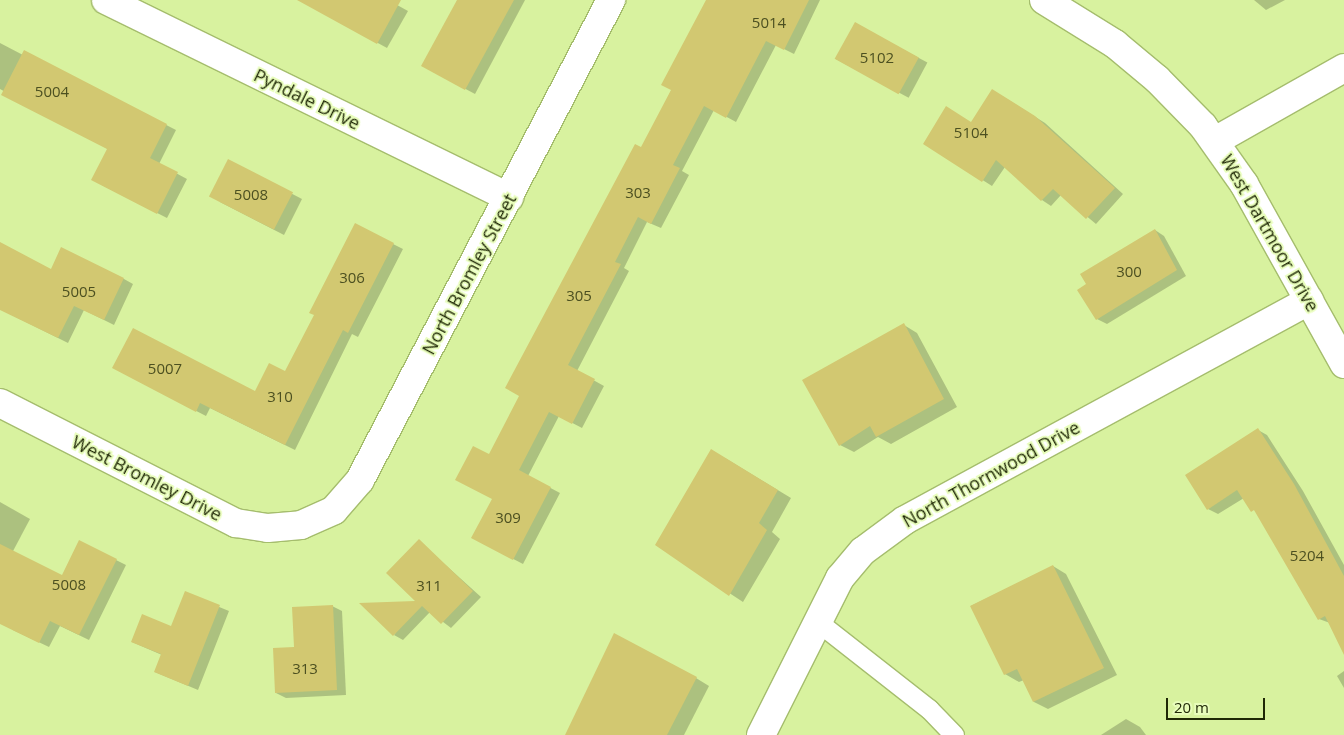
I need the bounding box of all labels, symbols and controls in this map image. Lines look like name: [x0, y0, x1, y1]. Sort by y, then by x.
house number: 5014: [752, 14, 786, 32]
house number: 5102: [860, 49, 894, 67]
street label: Pyndale Drive: [250, 64, 364, 134]
house number: 5004: [35, 83, 69, 101]
house number: 5104: [954, 124, 988, 142]
street label: West Dartmoor Drive: [1216, 151, 1324, 315]
house number: 303: [625, 184, 651, 202]
house number: 5008: [234, 186, 268, 204]
street label: North Bromley Street: [417, 190, 521, 358]
house number: 300: [1116, 263, 1142, 281]
house number: 306: [339, 269, 365, 287]
house number: 5005: [62, 283, 96, 301]
house number: 305: [566, 287, 592, 305]
house number: 5007: [148, 360, 182, 378]
house number: 310: [267, 388, 293, 406]
street label: North Thornwood Drive: [899, 416, 1083, 532]
street label: West Bromley Drive: [68, 431, 226, 525]
house number: 309: [495, 509, 521, 527]
house number: 5204: [1290, 547, 1324, 565]
house number: 5008: [52, 576, 86, 594]
house number: 311: [416, 577, 442, 595]
house number: 313: [292, 660, 318, 678]
scale bar: [1169, 688, 1268, 720]
text: 20 m: [1174, 697, 1209, 717]

